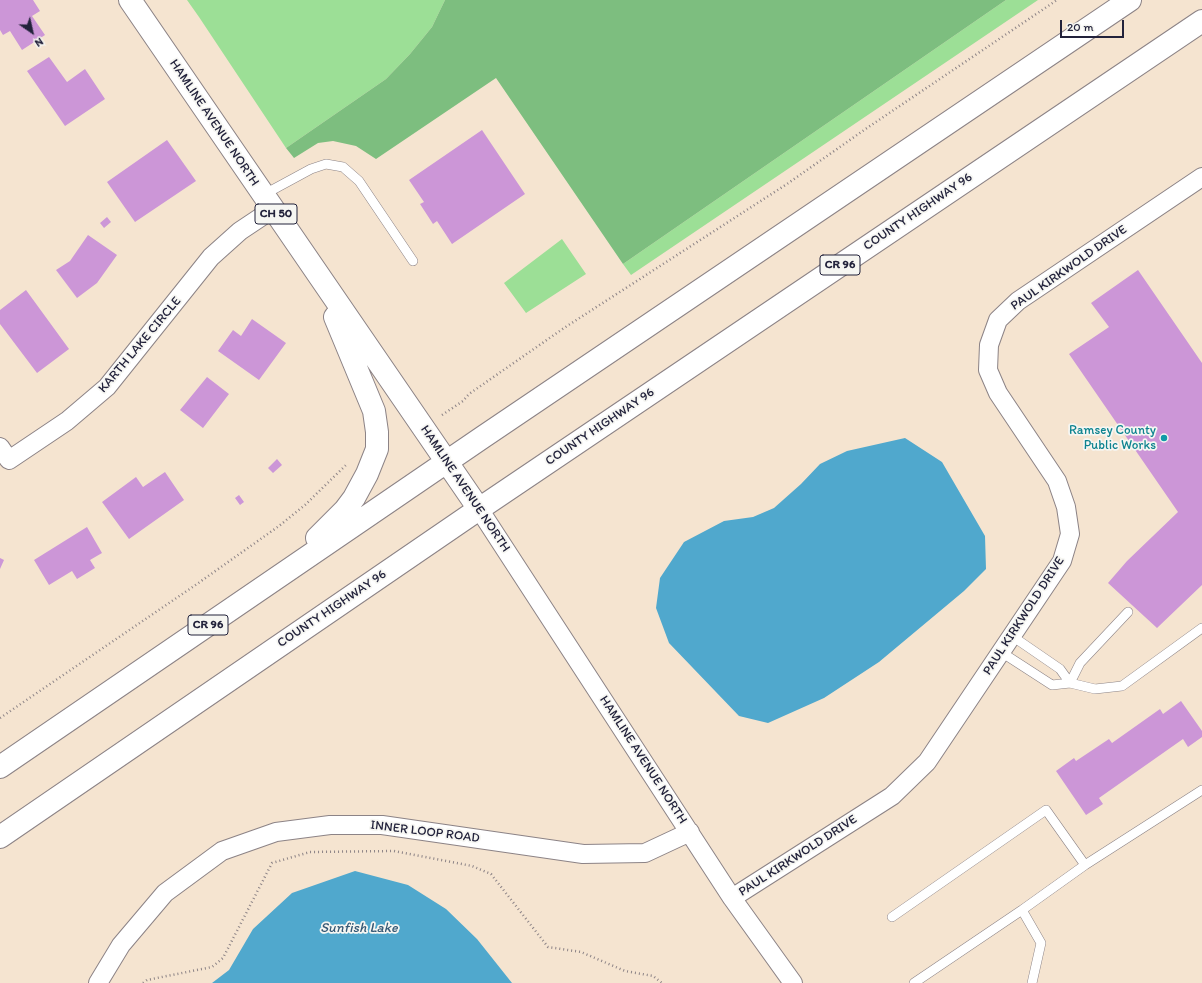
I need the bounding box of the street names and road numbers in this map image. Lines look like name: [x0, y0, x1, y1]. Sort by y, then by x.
street label: HAMLINE AVENUE NORTH: [166, 57, 262, 189]
street label: COUNTY HIGHWAY 96: [861, 170, 975, 254]
road number: CH 50: [255, 204, 297, 224]
street label: PAUL KIRKWOLD DRIVE: [1008, 222, 1130, 314]
road number: CR 96: [820, 255, 860, 275]
street label: KARTH LAKE CIRCLE: [95, 294, 185, 396]
street label: COUNTY HIGHWAY 96: [543, 385, 657, 469]
street label: HAMLINE AVENUE NORTH: [417, 423, 513, 555]
street label: PAUL KIRKWOLD DRIVE: [980, 554, 1068, 678]
street label: COUNTY HIGHWAY 96: [275, 567, 389, 651]
road number: CR 96: [188, 615, 228, 635]
street label: HAMLINE AVENUE NORTH: [596, 693, 690, 827]
street label: PAUL KIRKWOLD DRIVE: [736, 812, 860, 900]
street label: INNER LOOP ROAD: [369, 818, 481, 846]

